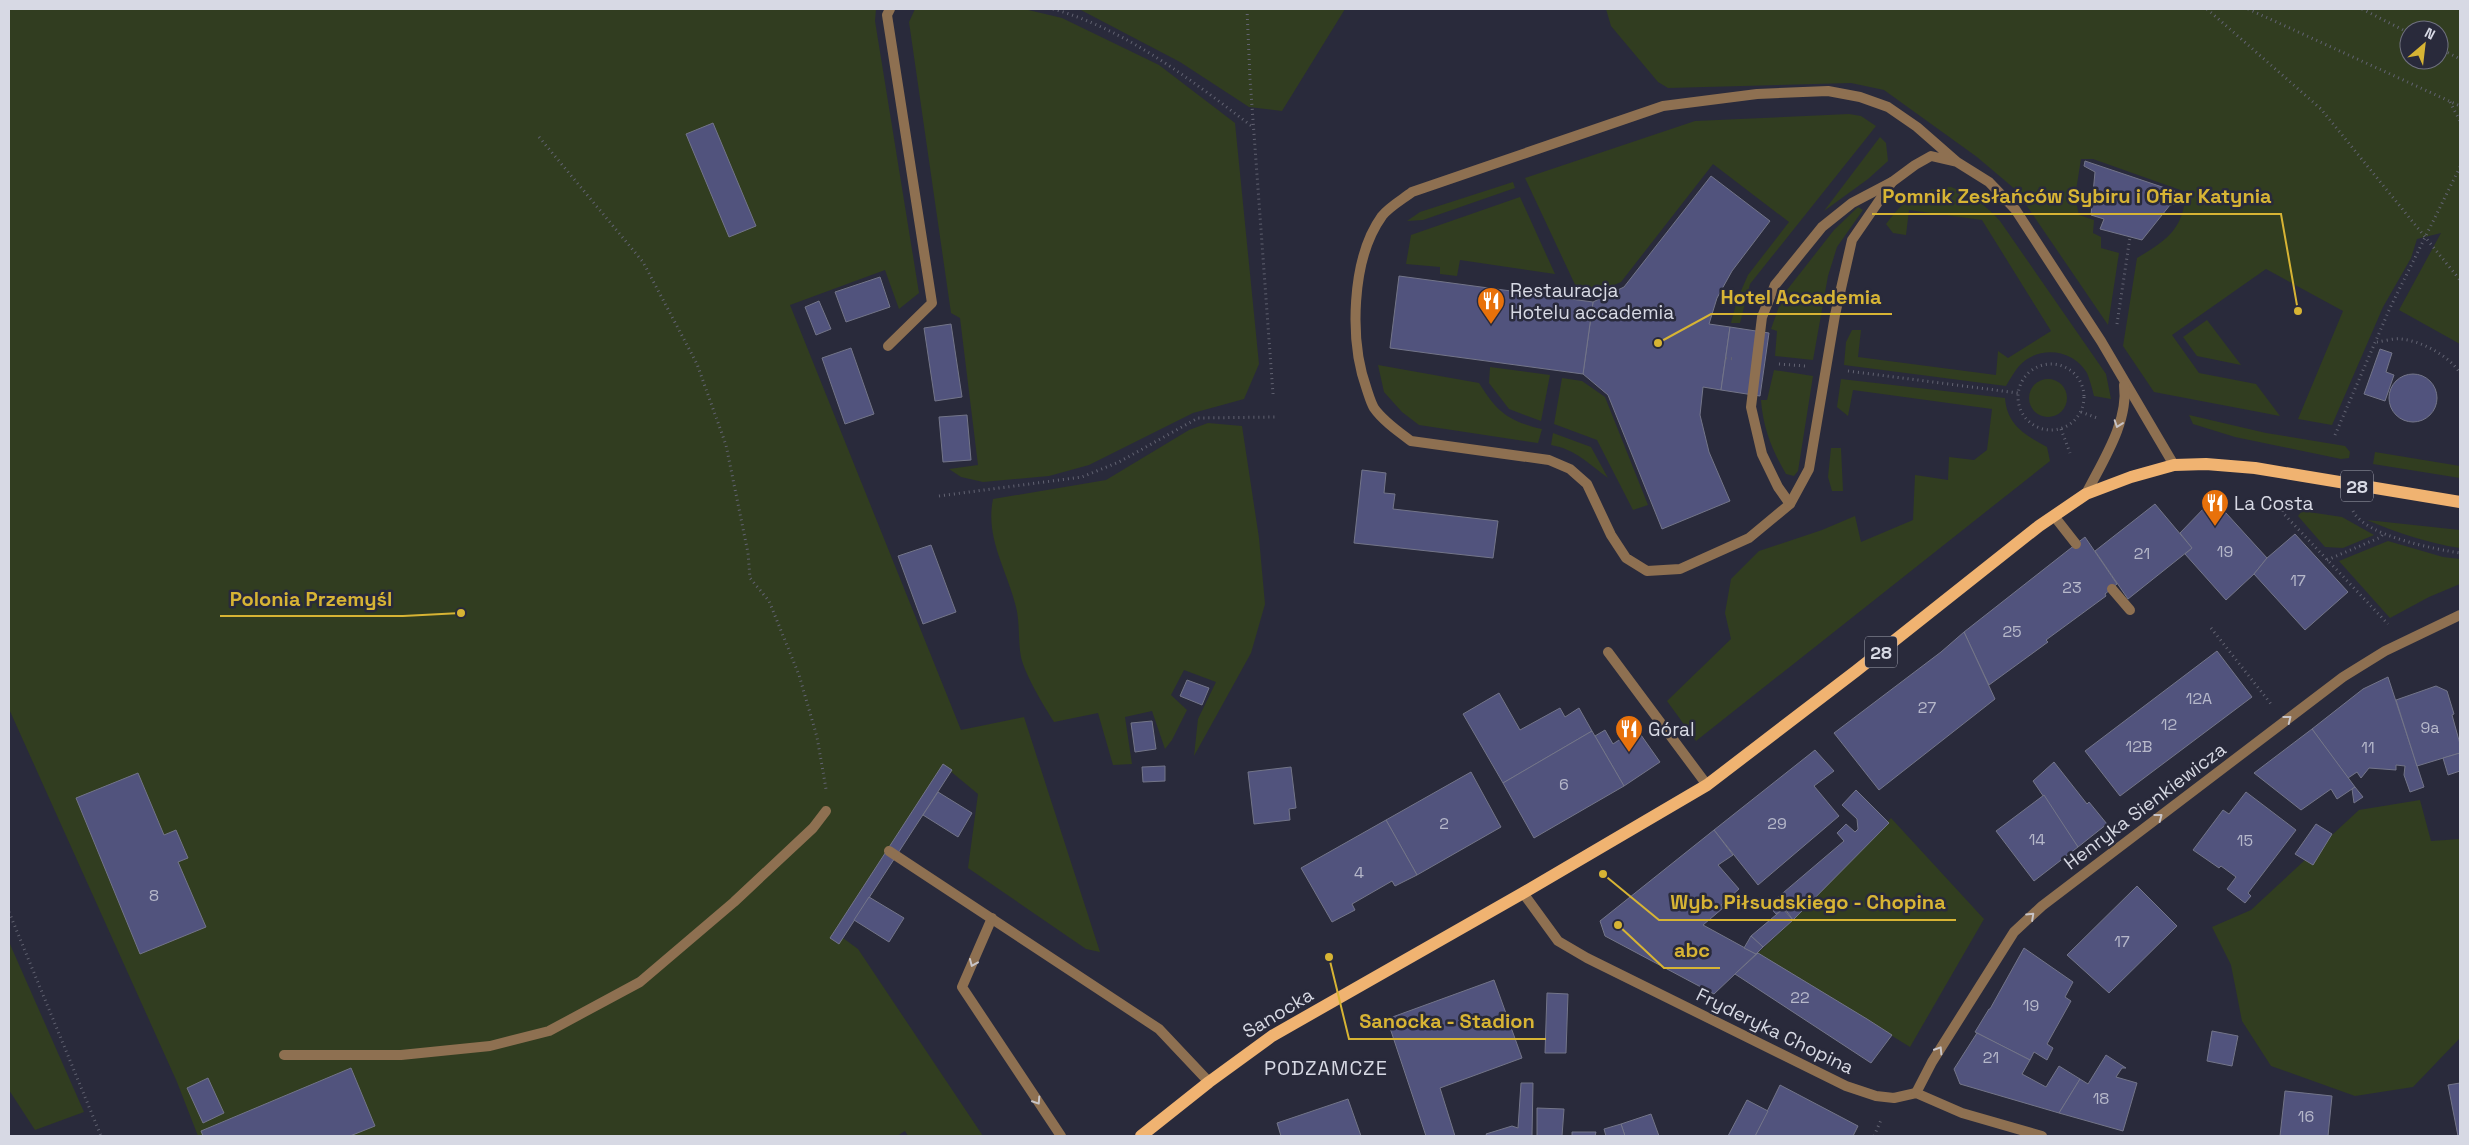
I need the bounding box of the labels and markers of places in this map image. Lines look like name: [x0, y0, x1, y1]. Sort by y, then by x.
callout: Pomnik Zesłańców Sybiru i Ofiar Katynia: [1872, 179, 2281, 214]
place label: Restauracja Hotelu accademia: [1510, 278, 1674, 325]
callout: Hotel Accademia: [1711, 279, 1892, 314]
restaurant icon: Restauracja Hotelu accademia: [1476, 286, 1506, 325]
restaurant icon: La Costa: [2200, 488, 2230, 527]
place label: La Costa: [2234, 491, 2314, 516]
callout: Polonia Przemyśl: [220, 581, 403, 616]
restaurant icon: Góral: [1614, 714, 1644, 753]
place label: Góral: [1648, 717, 1695, 742]
callout: Wyb. Piłsudskiego - Chopina: [1659, 885, 1956, 920]
callout: abc: [1664, 933, 1720, 968]
callout: Sanocka - Stadion: [1349, 1004, 1546, 1039]

